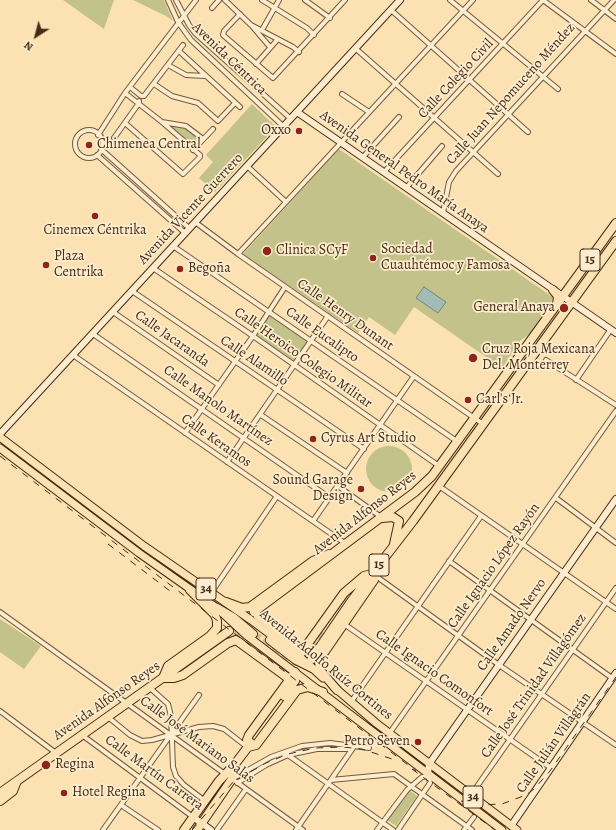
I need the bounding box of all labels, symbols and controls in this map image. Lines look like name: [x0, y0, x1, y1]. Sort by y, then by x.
north arrow: [16, 16, 56, 56]
street label: Avenida Céntrica: [188, 19, 270, 99]
street label: Calle Juan Nepomuceno Méndez: [443, 20, 579, 168]
street label: Calle Colegio Civil: [415, 36, 497, 122]
text: N: [21, 38, 36, 55]
street label: Avenida General Pedro María Anaya: [316, 107, 492, 237]
place label: Oxxo: [261, 123, 291, 139]
marker: Oxxo: [294, 126, 304, 136]
place label: Chimenea Central: [97, 137, 201, 153]
marker: Chimenea Central: [84, 140, 94, 150]
street label: Avenida Vicente Guerrero: [135, 150, 247, 268]
marker: Cinemex Céntrika: [90, 211, 100, 221]
place label: Cinemex Céntrika: [44, 223, 146, 239]
place label: Sociedad Cuauhtémoc y Famosa: [381, 242, 510, 274]
place label: Clinica SCyF: [276, 243, 348, 259]
marker: Clinica SCyF: [261, 245, 273, 257]
place label: Plaza Centrika: [54, 249, 104, 282]
road number: 15: [580, 249, 600, 271]
marker: Sociedad Cuauhtémoc y Famosa: [368, 253, 378, 263]
marker: Plaza Centrika: [41, 260, 51, 270]
place label: Begoña: [188, 261, 231, 277]
marker: Begoña: [175, 264, 185, 274]
street label: Calle Henry Dunant: [294, 275, 396, 355]
place label: General Anaya: [473, 300, 555, 316]
marker: General Anaya: [558, 302, 570, 314]
street label: Calle Heroico Colegio Militar: [231, 304, 375, 412]
street label: Calle Eucalipto: [282, 304, 362, 366]
street label: Calle Jacaranda: [131, 307, 213, 371]
street label: Calle Alamillo: [217, 332, 291, 390]
place label: Cruz Roja Mexicana Del. Monterrey: [482, 342, 595, 374]
marker: Cruz Roja Mexicana Del. Monterrey: [467, 352, 479, 364]
street label: Calle Manolo Martínez: [160, 362, 276, 450]
place label: Carl's Jr.: [476, 392, 524, 408]
marker: Carl's Jr.: [463, 395, 473, 405]
street label: Calle Keramos: [178, 411, 254, 471]
place label: Cyrus Art Studio: [321, 431, 416, 447]
marker: Cyrus Art Studio: [308, 434, 318, 444]
street label: Avenida Alfonso Reyes: [310, 467, 420, 559]
place label: Sound Garage Design: [273, 473, 353, 506]
marker: Sound Garage Design: [356, 484, 366, 494]
street label: Calle Ignacio López Rayón: [444, 500, 544, 632]
road number: 15: [369, 554, 389, 576]
street label: Calle Amado Nervo: [474, 575, 550, 675]
road number: 34: [196, 578, 216, 600]
street label: Avenida Adolfo Ruíz Cortines: [256, 606, 396, 724]
street label: Calle José Trinidad Villagómez: [478, 610, 590, 762]
street label: Calle Ignacio Comonfort: [372, 626, 496, 720]
street label: Avenida Alfonso Reyes: [50, 658, 164, 744]
street label: Calle Julián Villagrán: [513, 689, 595, 797]
street label: Calle José Mariano Salas: [136, 693, 258, 787]
street label: Calle Martín Carrera: [101, 732, 207, 814]
place label: Petro Seven: [344, 734, 410, 750]
marker: Petro Seven: [413, 737, 423, 747]
place label: Regina: [55, 757, 94, 773]
marker: Regina: [40, 759, 52, 771]
place label: Hotel Regina: [72, 785, 146, 801]
road number: 34: [463, 786, 483, 808]
marker: Hotel Regina: [59, 788, 69, 798]

